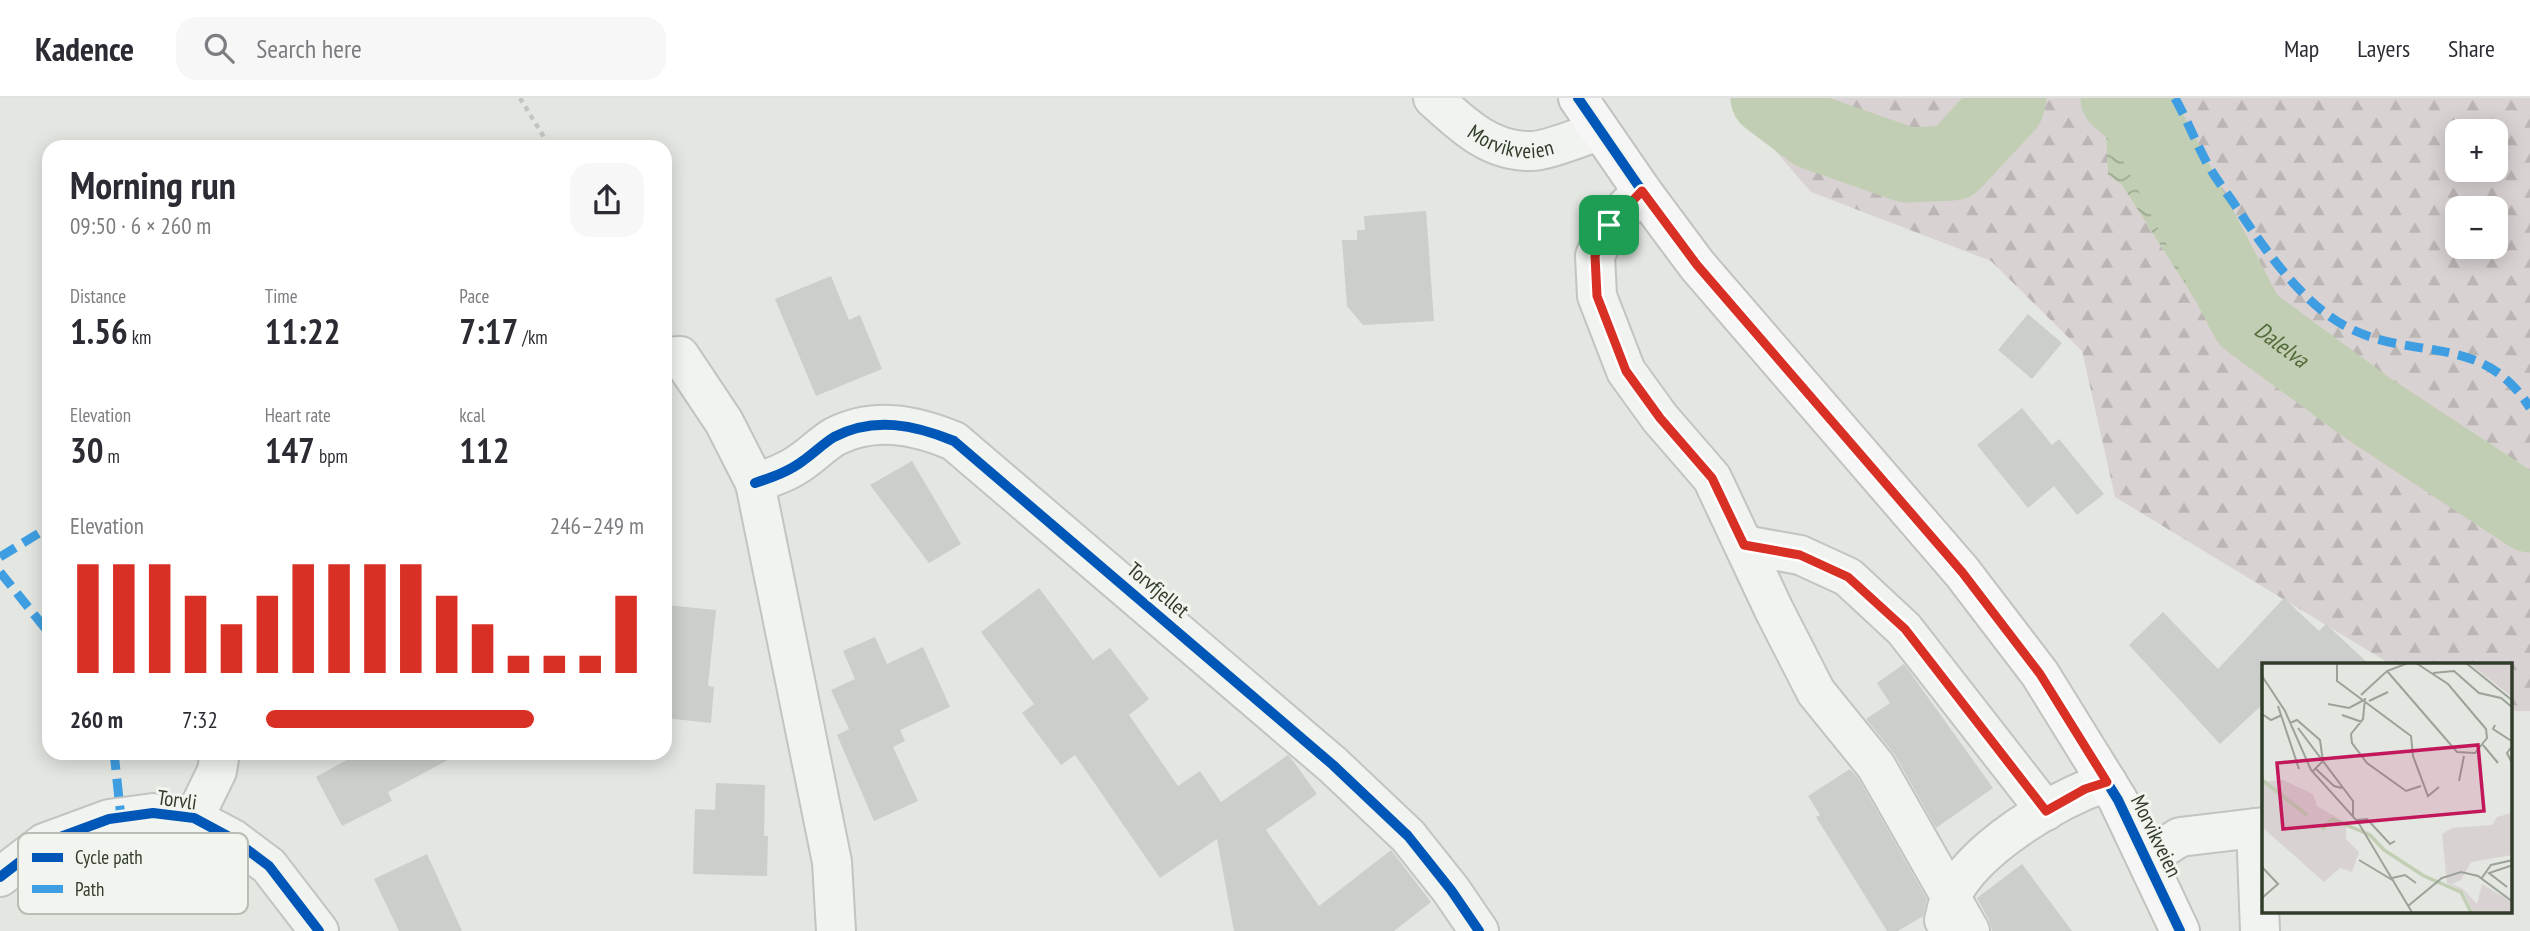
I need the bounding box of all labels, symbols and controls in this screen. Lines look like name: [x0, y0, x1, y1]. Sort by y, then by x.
search box: [176, 17, 666, 80]
text: Kadence: [35, 27, 134, 70]
icon: search: [200, 29, 238, 67]
text: Search here: [256, 32, 362, 65]
text: Map: [2284, 33, 2319, 64]
text: Layers: [2357, 33, 2410, 64]
text: Share: [2448, 33, 2495, 64]
street label: Morvikveien: [1463, 118, 1556, 164]
map controls: [2445, 119, 2508, 259]
button: +: [2445, 119, 2508, 182]
text: Morning run: [70, 160, 236, 209]
button: share: [570, 163, 644, 237]
pin: [1579, 195, 1639, 255]
button: −: [2445, 196, 2508, 259]
icon: arrive: [1590, 206, 1628, 244]
text: 09:50 · 6 × 260 m: [70, 211, 211, 240]
text: Distance: [70, 284, 126, 308]
text: Time: [265, 284, 298, 308]
text: Pace: [459, 284, 489, 308]
text: 1.56: [70, 308, 128, 354]
text: 11:22: [265, 308, 340, 354]
text: 7:17: [459, 308, 518, 354]
water label: Dalelva: [2249, 315, 2316, 375]
text: km: [128, 325, 151, 349]
text: /km: [518, 325, 548, 349]
text: Elevation: [70, 403, 131, 427]
text: Heart rate: [265, 403, 331, 427]
text: kcal: [459, 403, 485, 427]
text: 30: [70, 427, 103, 473]
text: 147: [265, 427, 315, 473]
text: 112: [459, 427, 510, 473]
text: m: [103, 444, 120, 468]
text: bpm: [315, 444, 348, 468]
text: Elevation: [70, 511, 144, 540]
text: 246–249 m: [550, 511, 644, 540]
street label: Torvfjellet: [1122, 556, 1195, 624]
inset map: [2262, 663, 2512, 914]
text: 260 m: [70, 705, 123, 734]
text: 7:32: [182, 705, 218, 734]
street label: Torvli: [156, 783, 199, 816]
street label: Morvikveien: [2125, 790, 2188, 881]
legend: [18, 833, 248, 914]
text: Cycle path: [75, 845, 143, 869]
text: Path: [75, 877, 104, 901]

